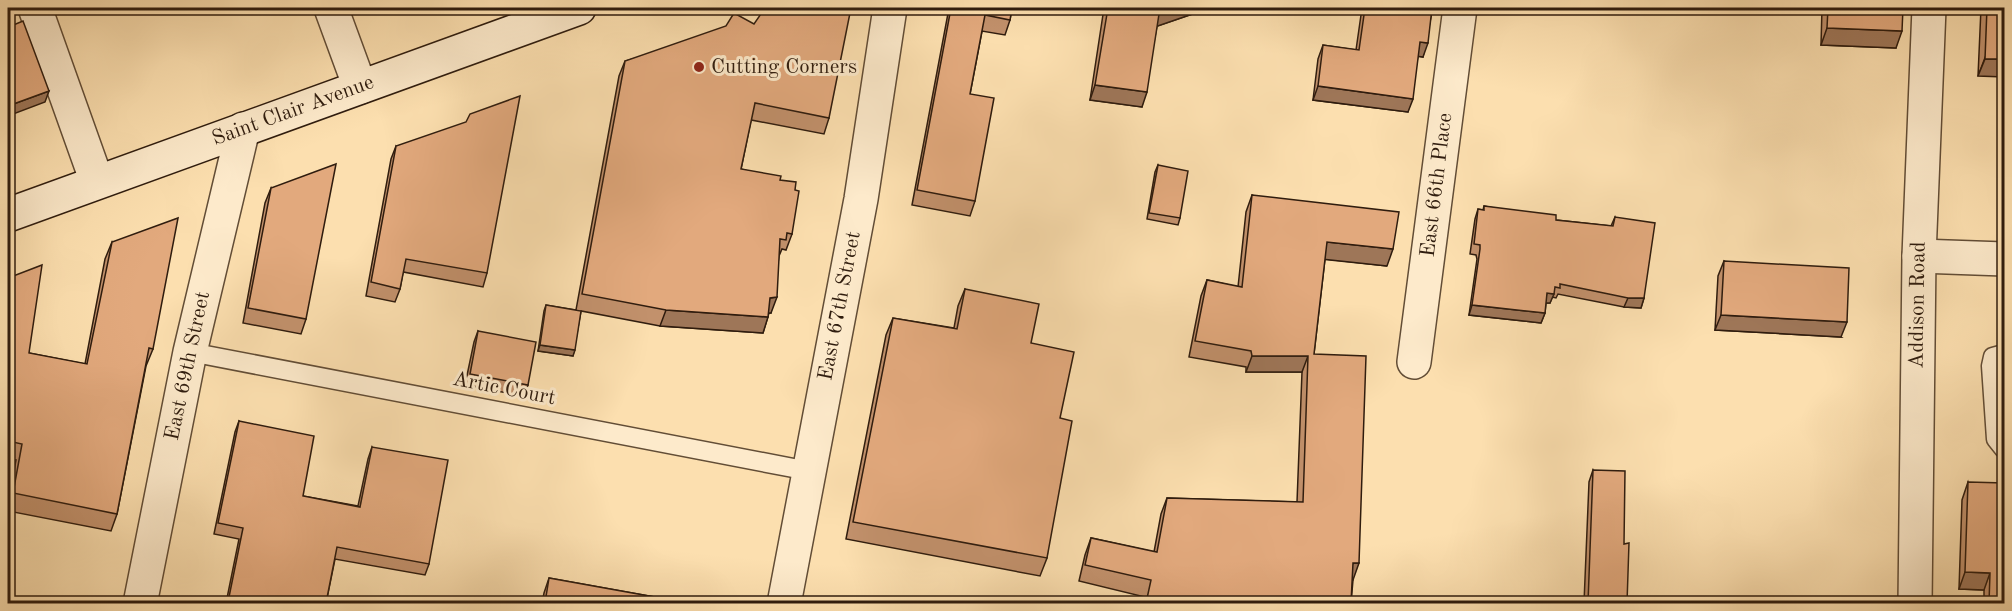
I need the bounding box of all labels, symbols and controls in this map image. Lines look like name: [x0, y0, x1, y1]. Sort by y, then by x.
place label: Cutting Corners: [711, 57, 857, 78]
marker: Cutting Corners: [692, 60, 706, 74]
street label: Saint Clair Avenue: [209, 72, 377, 150]
street label: East 66th Place: [1418, 112, 1456, 258]
street label: East 67th Street: [815, 229, 865, 383]
street label: Addison Road: [1906, 241, 1930, 369]
street label: East 69th Street: [162, 290, 214, 442]
street label: Artic Court: [451, 369, 557, 409]

